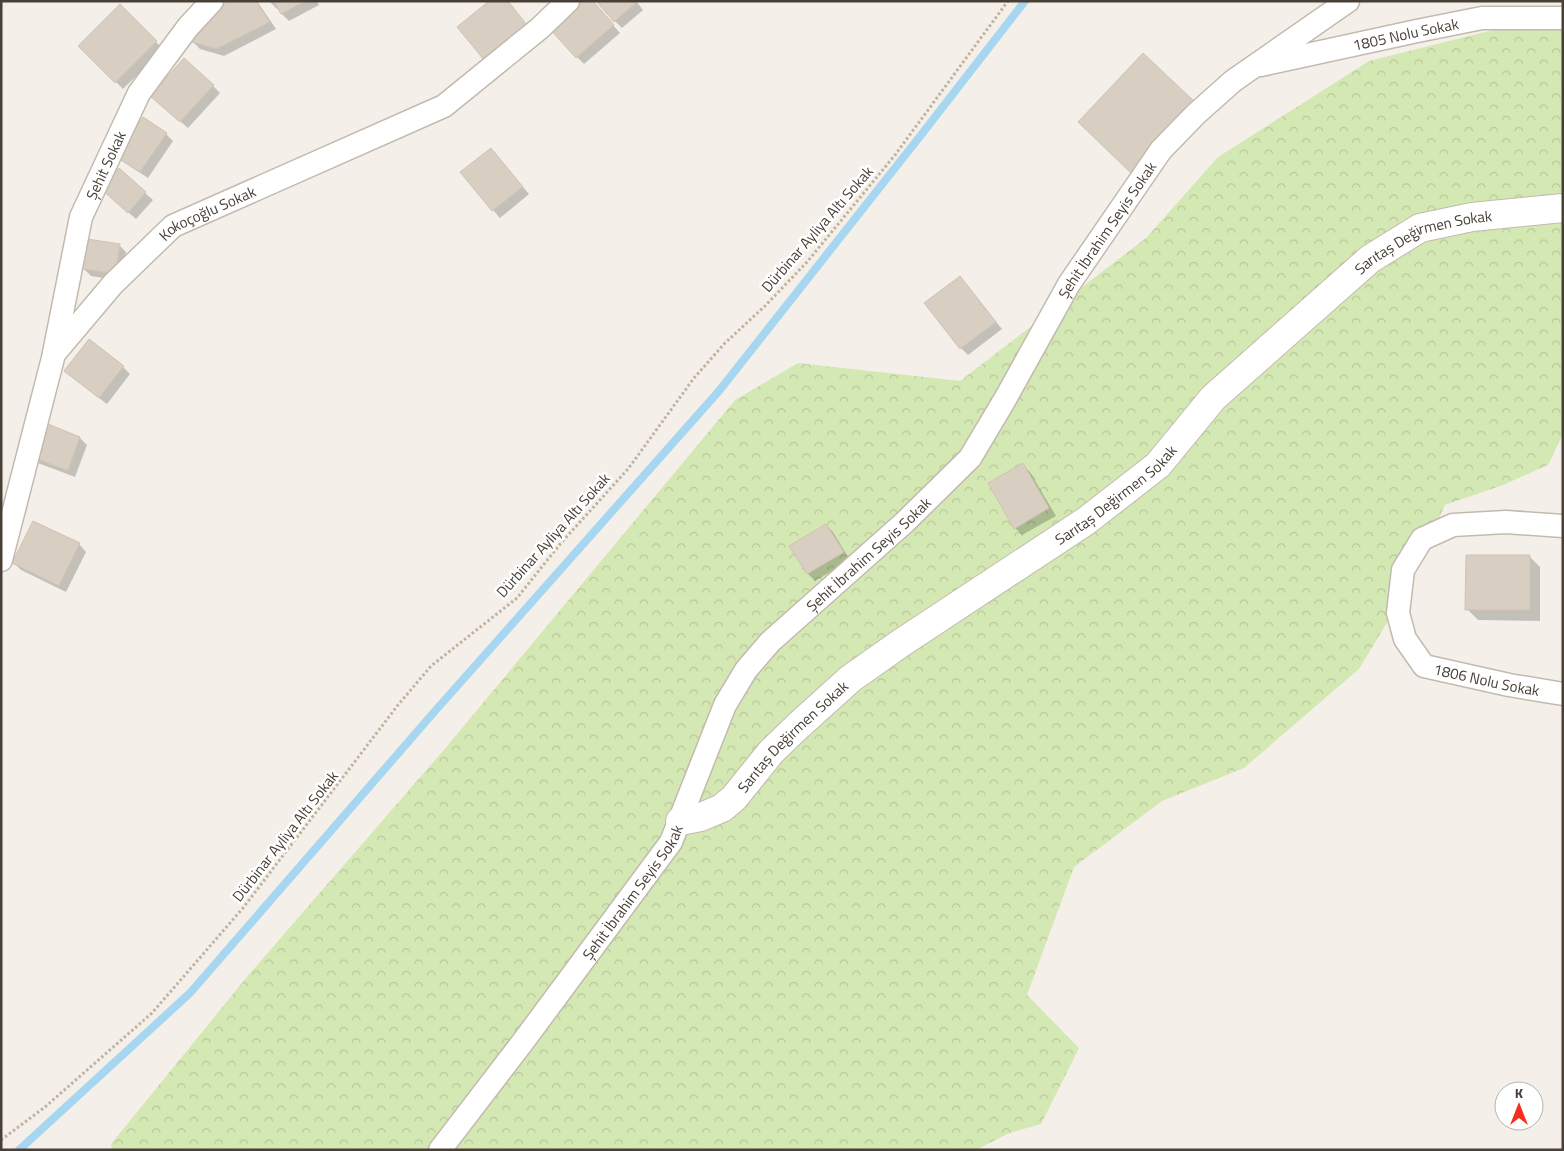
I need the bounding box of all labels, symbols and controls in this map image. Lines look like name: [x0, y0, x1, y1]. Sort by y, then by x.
street label: 1805 Nolu Sokak: [1351, 11, 1461, 56]
street label: Şehit Sokak: [79, 127, 131, 203]
street label: Şehit İbrahim Seyis Sokak: [1052, 157, 1162, 303]
street label: Dürbinar Ayliya Altı Sokak: [756, 161, 878, 297]
street label: Kokoçoğlu Sokak: [153, 179, 259, 246]
street label: Sarıtaş Değirmen Sokak: [1349, 204, 1493, 280]
street label: Sarıtaş Değirmen Sokak: [1050, 440, 1182, 550]
street label: Dürbinar Ayliya Altı Sokak: [491, 468, 615, 602]
street label: Şehit İbrahim Seyis Sokak: [801, 491, 936, 617]
street label: 1806 Nolu Sokak: [1432, 657, 1541, 701]
street label: Sarıtaş Değirmen Sokak: [731, 675, 853, 797]
street label: Dürbinar Ayliya Altı Sokak: [226, 766, 344, 906]
street label: Şehit İbrahim Seyis Sokak: [576, 821, 688, 964]
north arrow: [1494, 1081, 1544, 1131]
text: K: [1515, 1082, 1524, 1103]

